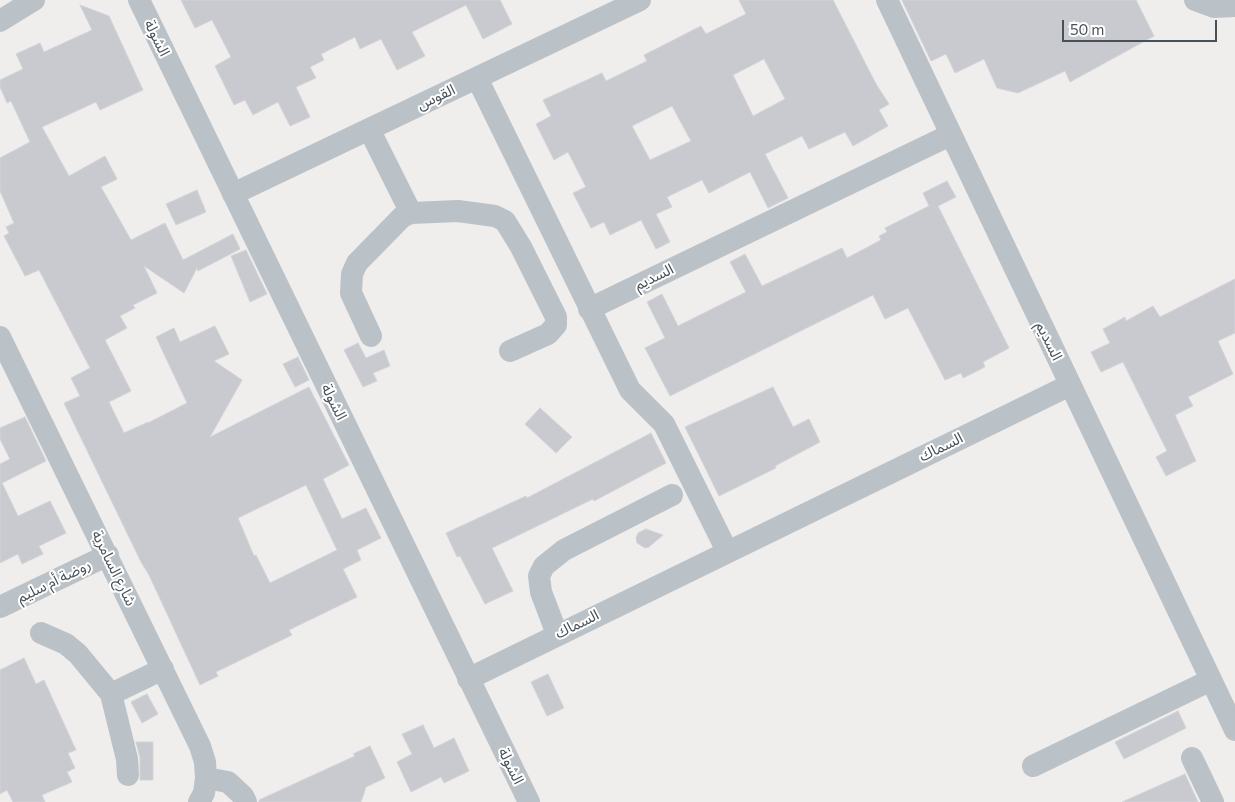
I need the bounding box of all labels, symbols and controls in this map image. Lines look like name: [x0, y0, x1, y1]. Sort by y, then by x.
scale bar: [1065, 10, 1220, 42]
street label: الشولة: [140, 17, 174, 59]
text: 50 m: [1070, 20, 1104, 38]
street label: القوس: [414, 80, 458, 114]
street label: السديم: [632, 260, 676, 294]
street label: السديم: [1032, 319, 1066, 363]
street label: الشولة: [317, 381, 351, 423]
street label: السماك: [916, 429, 966, 465]
street label: شارع السامرية: [88, 527, 140, 609]
street label: روضة أم سليم: [14, 555, 94, 607]
street label: السماك: [552, 606, 602, 642]
street label: الشولة: [494, 745, 528, 787]

